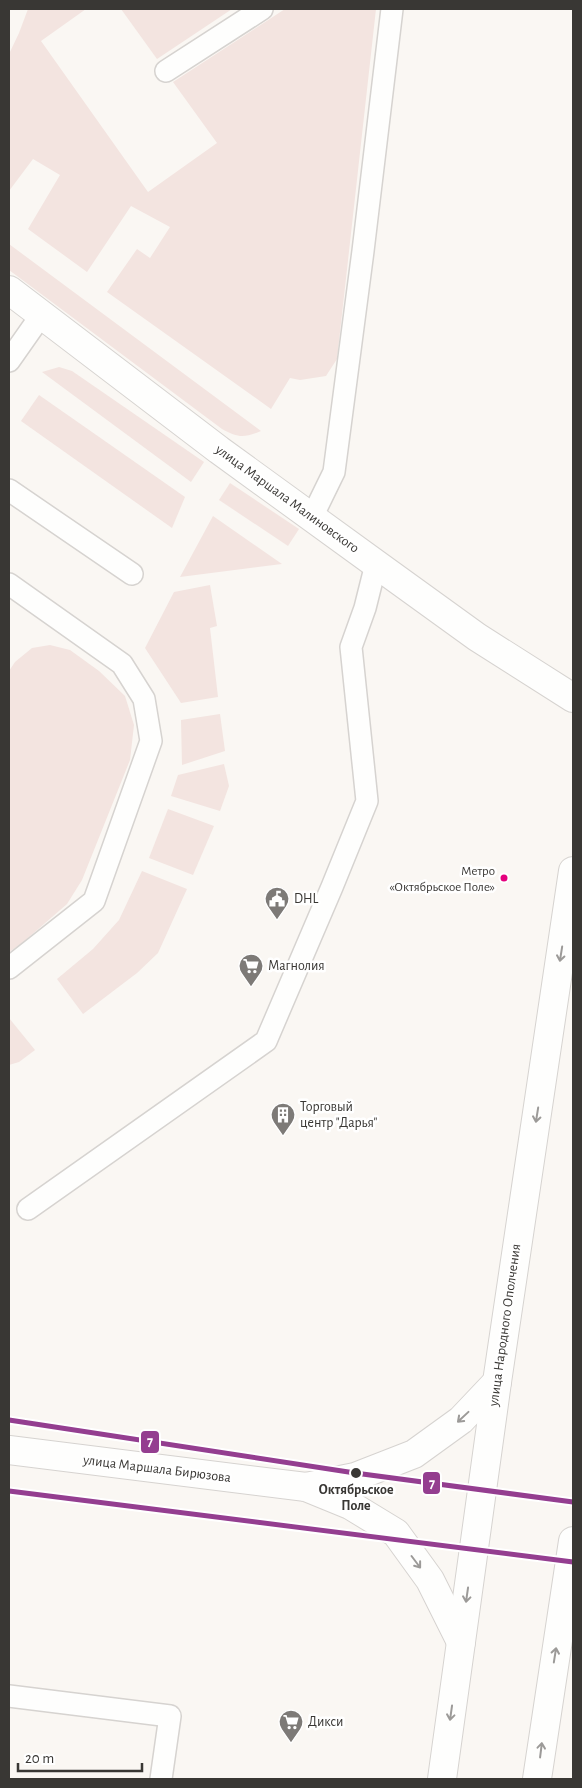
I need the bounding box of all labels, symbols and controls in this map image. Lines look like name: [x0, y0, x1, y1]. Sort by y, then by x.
street label: улица Маршала Малиновского: [212, 442, 362, 556]
place label: Метро «Октябрьское Поле»: [389, 865, 495, 894]
marker: Метро «Октябрьское Поле»: [499, 873, 509, 883]
public building icon: DHL: [264, 886, 290, 920]
place label: DHL: [294, 892, 319, 906]
one-way arrow: [556, 946, 566, 962]
supermarket icon: Магнолия: [238, 953, 264, 987]
place label: Магнолия: [268, 959, 325, 973]
place label: Торговый центр "Дарья": [300, 1100, 378, 1130]
building icon: Торговый центр "Дарья": [270, 1102, 296, 1136]
one-way arrow: [532, 1107, 542, 1123]
street label: улица Народного Ополчения: [487, 1243, 523, 1408]
one-way arrow: [456, 1411, 469, 1423]
line badge: 7: [140, 1430, 160, 1454]
text: 7: [147, 1435, 153, 1449]
street label: улица Маршала Бирюзова: [81, 1453, 232, 1485]
marker: Октябрьское Поле: [349, 1466, 363, 1480]
line badge: 7: [422, 1471, 441, 1495]
text: 7: [429, 1477, 435, 1491]
place label: Октябрьское Поле: [319, 1483, 394, 1513]
one-way arrow: [411, 1555, 422, 1568]
one-way arrow: [462, 1587, 472, 1603]
one-way arrow: [551, 1648, 561, 1664]
one-way arrow: [446, 1705, 456, 1721]
supermarket icon: Дикси: [278, 1709, 304, 1743]
place label: Дикси: [308, 1715, 343, 1729]
scale bar: [18, 1740, 141, 1772]
one-way arrow: [536, 1742, 546, 1758]
text: 20 m: [25, 1751, 54, 1766]

